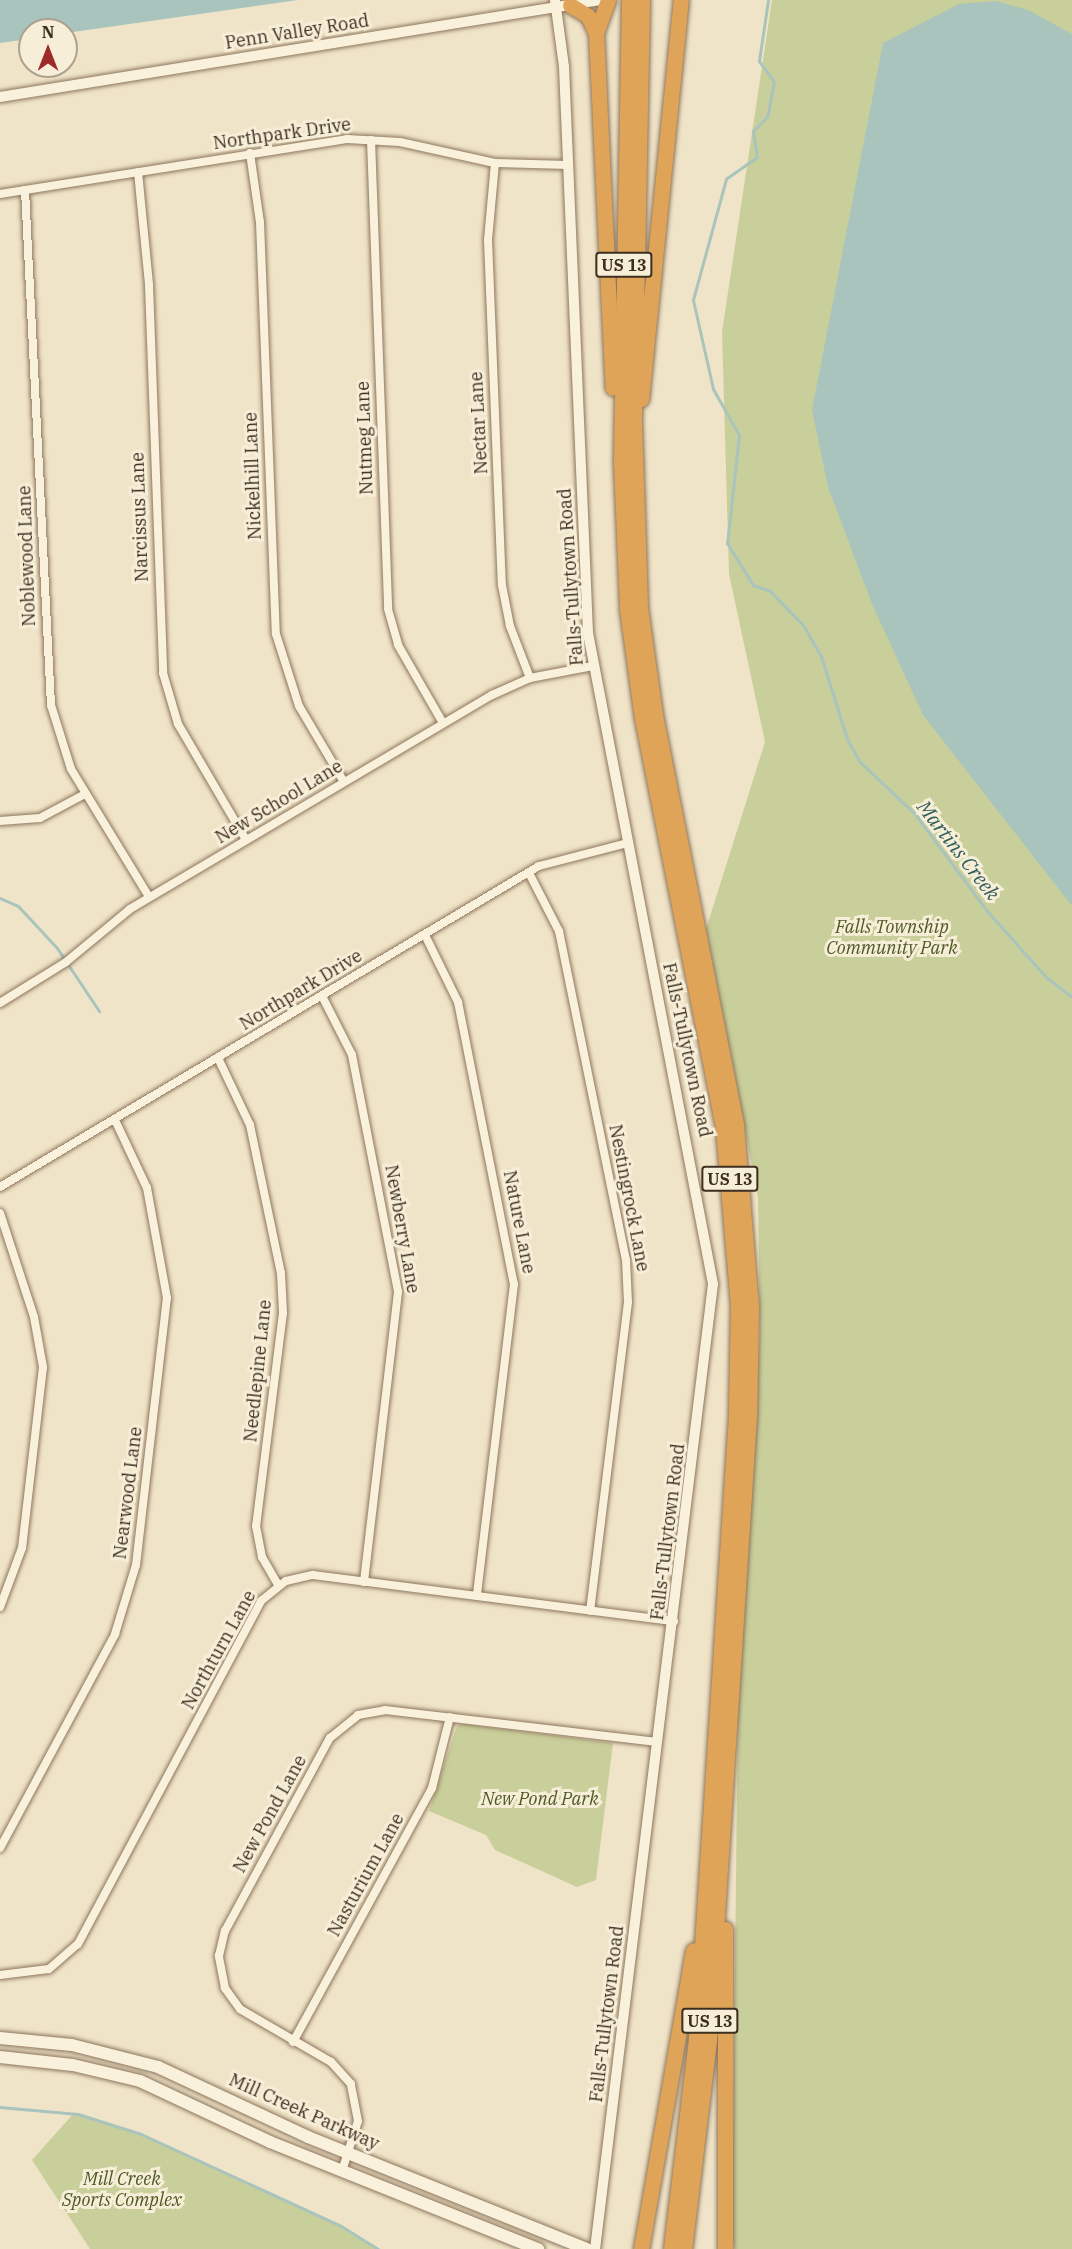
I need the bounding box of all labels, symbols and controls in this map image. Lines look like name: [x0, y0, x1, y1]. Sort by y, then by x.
street label: Penn Valley Road: [224, 10, 370, 54]
north arrow: [18, 18, 78, 78]
text: N: [42, 22, 54, 42]
street label: Northpark Drive: [212, 114, 352, 154]
road number: US 13: [594, 252, 654, 278]
street label: Nectar Lane: [466, 371, 492, 475]
street label: Nutmeg Lane: [352, 381, 378, 495]
street label: Nickelhill Lane: [240, 412, 266, 540]
street label: Narcissus Lane: [127, 452, 153, 582]
street label: Noblewood Lane: [14, 485, 40, 627]
street label: Falls-Tullytown Road: [554, 488, 588, 666]
street label: New School Lane: [211, 756, 347, 848]
water label: Martins Creek: [913, 795, 1005, 905]
park label: Falls Township Community Park: [826, 917, 958, 960]
street label: Northpark Drive: [236, 945, 366, 1035]
street label: Falls-Tullytown Road: [658, 961, 716, 1139]
street label: Nestingrock Lane: [604, 1123, 654, 1273]
street label: Newberry Lane: [380, 1163, 424, 1295]
road number: US 13: [700, 1166, 760, 1192]
street label: Nature Lane: [498, 1169, 540, 1275]
street label: Needlepine Lane: [240, 1299, 276, 1443]
street label: Nearwood Lane: [109, 1425, 147, 1561]
street label: Falls-Tullytown Road: [646, 1442, 690, 1622]
street label: Northturn Lane: [177, 1587, 261, 1713]
street label: New Pond Lane: [229, 1751, 311, 1877]
park label: New Pond Park: [481, 1788, 599, 1810]
street label: Nasturium Lane: [323, 1810, 409, 1940]
street label: Falls-Tullytown Road: [585, 1924, 629, 2104]
road number: US 13: [680, 2008, 740, 2034]
street label: Mill Creek Parkway: [226, 2069, 382, 2155]
park label: Mill Creek Sports Complex: [62, 2169, 182, 2212]

